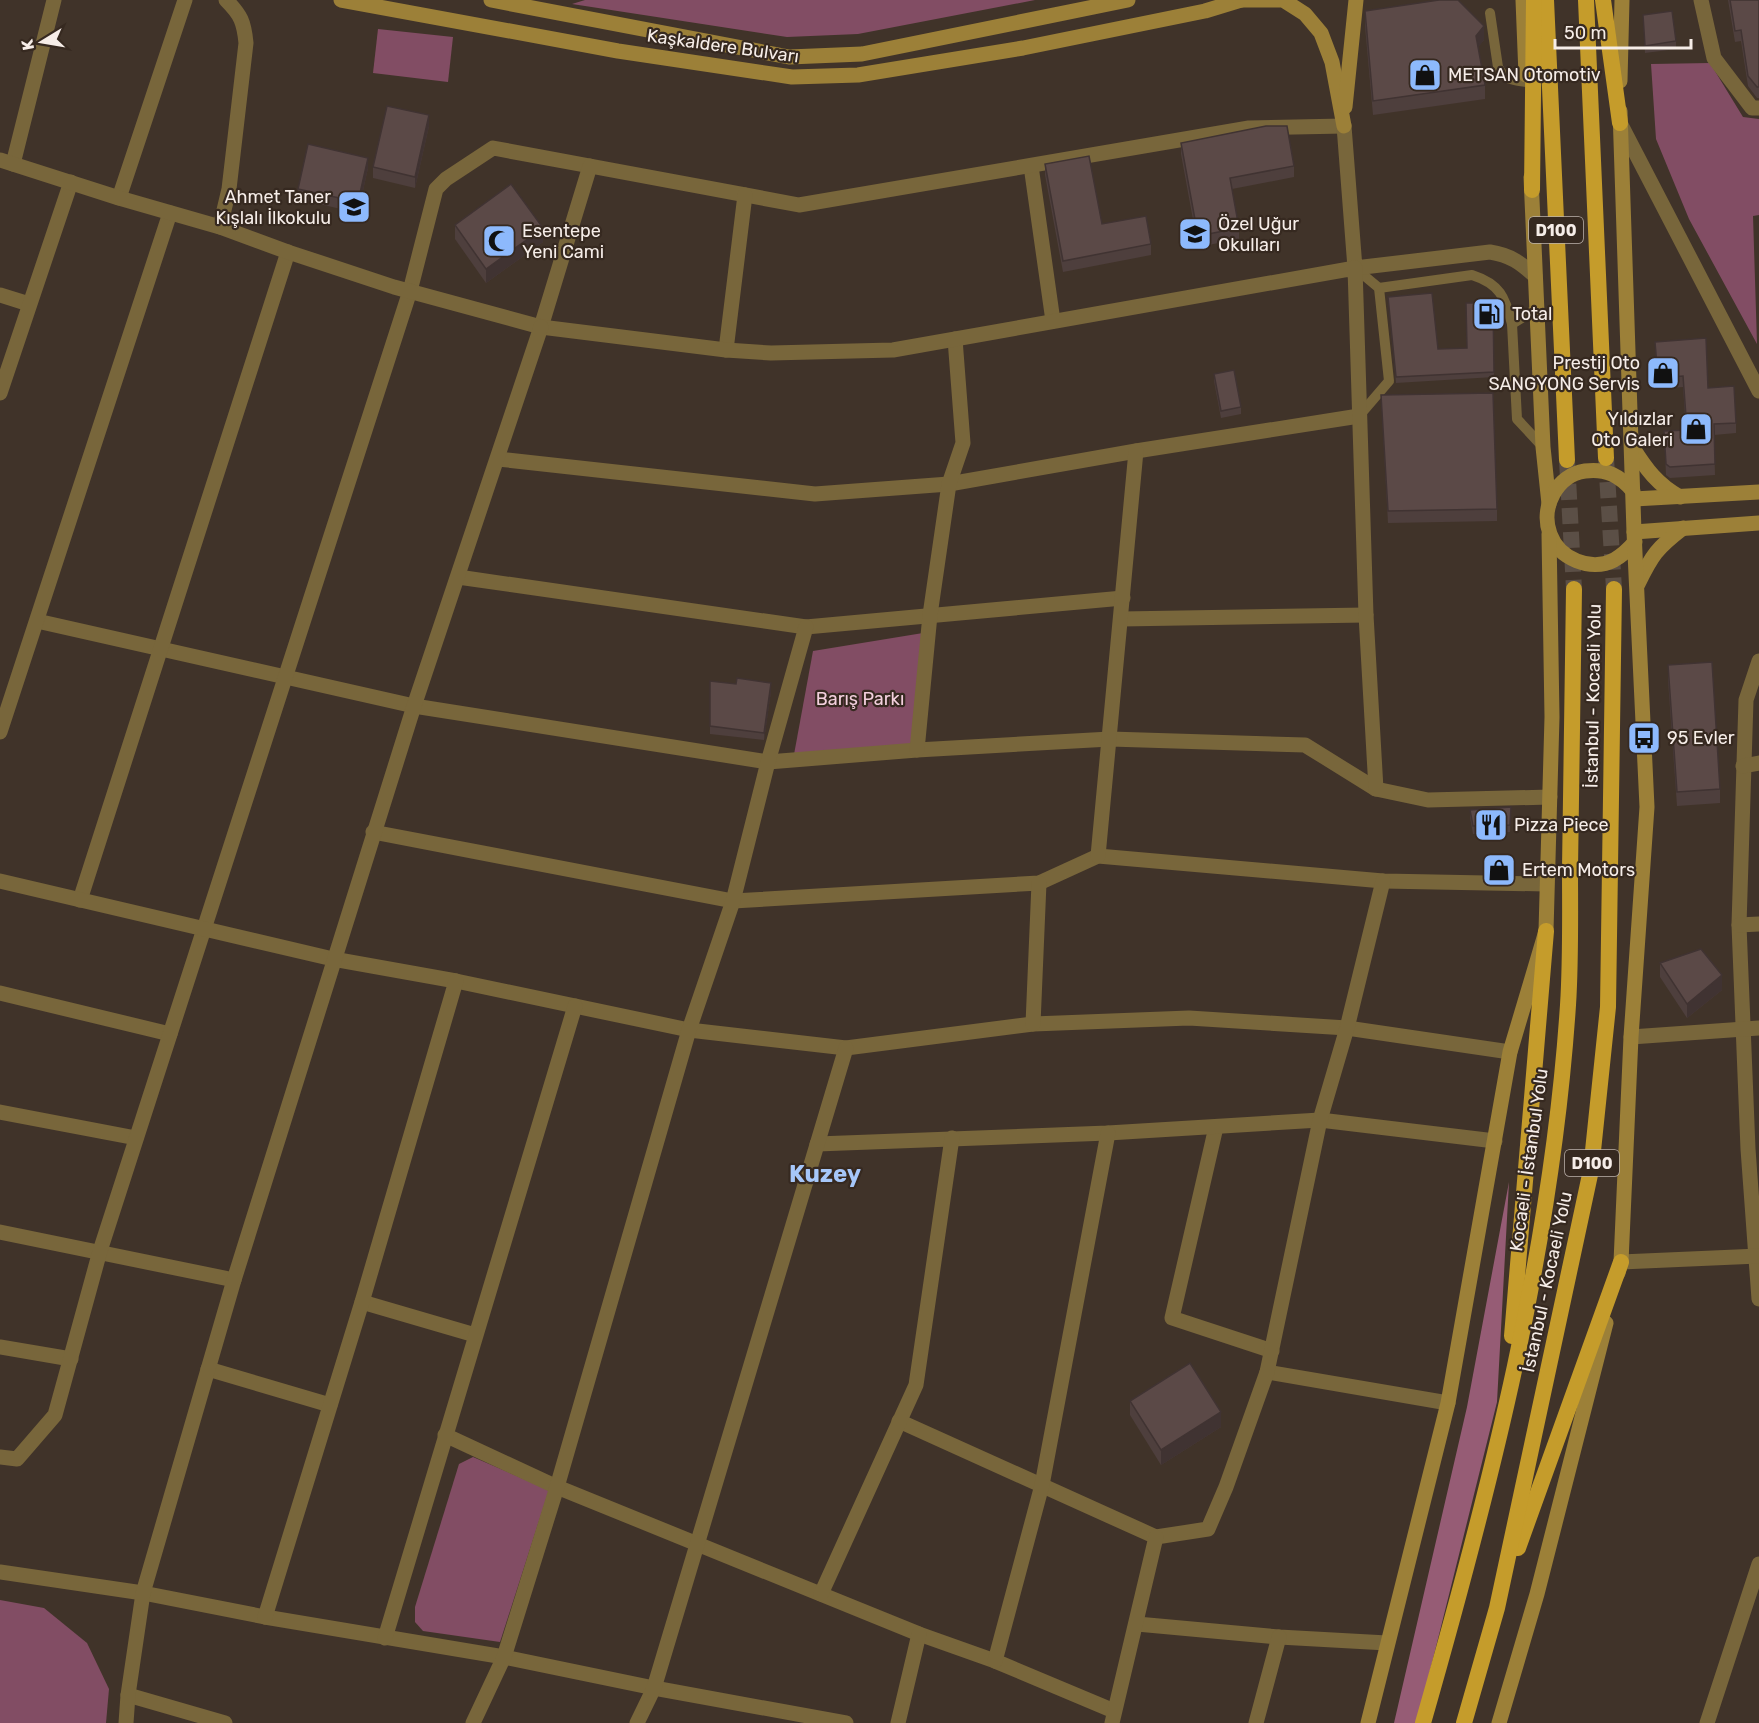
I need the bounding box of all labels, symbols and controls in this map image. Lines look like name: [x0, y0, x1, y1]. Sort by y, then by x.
north arrow: [12, 12, 72, 72]
scale bar: [1555, 12, 1692, 50]
text: 50 m: [1564, 22, 1607, 44]
street label: Kaşkaldere Bulvarı: [646, 24, 800, 68]
text: K: [17, 37, 38, 52]
shop icon: METSAN Otomotiv: [1407, 57, 1443, 93]
place label: METSAN Otomotiv: [1448, 64, 1601, 86]
place label: Ahmet Taner Kışlalı İlkokulu: [215, 186, 331, 229]
school or university icon: Ahmet Taner Kışlalı İlkokulu: [336, 189, 372, 225]
place label: Özel Uğur Okulları: [1218, 213, 1299, 256]
school or university icon: Özel Uğur Okulları: [1177, 216, 1213, 252]
road number: D100: [1529, 217, 1583, 243]
place label: Esentepe Yeni Cami: [522, 220, 604, 263]
mosque icon: Esentepe Yeni Cami: [481, 223, 517, 259]
fuel station icon: Total: [1471, 296, 1507, 332]
place label: Total: [1512, 303, 1552, 325]
place label: Prestij Oto SANGYONG Servis: [1489, 352, 1640, 395]
shop icon: Prestij Oto SANGYONG Servis: [1645, 355, 1681, 391]
place label: Yıldızlar Oto Galeri: [1591, 408, 1673, 451]
shop icon: Yıldızlar Oto Galeri: [1678, 411, 1714, 447]
street label: İstanbul - Kocaeli Yolu: [1580, 604, 1606, 788]
park label: Barış Parkı: [816, 688, 904, 710]
bus stop icon: 95 Evler: [1626, 720, 1662, 756]
place label: 95 Evler: [1667, 727, 1735, 749]
restaurant icon: Pizza Piece: [1473, 807, 1509, 843]
place label: Pizza Piece: [1514, 814, 1609, 836]
shop icon: Ertem Motors: [1481, 852, 1517, 888]
place label: Ertem Motors: [1522, 859, 1635, 881]
street label: Kocaeli - İstanbul Yolu: [1505, 1067, 1553, 1253]
road number: D100: [1565, 1150, 1619, 1176]
district label: Kuzey: [789, 1160, 861, 1188]
street label: İstanbul - Kocaeli Yolu: [1517, 1190, 1577, 1374]

